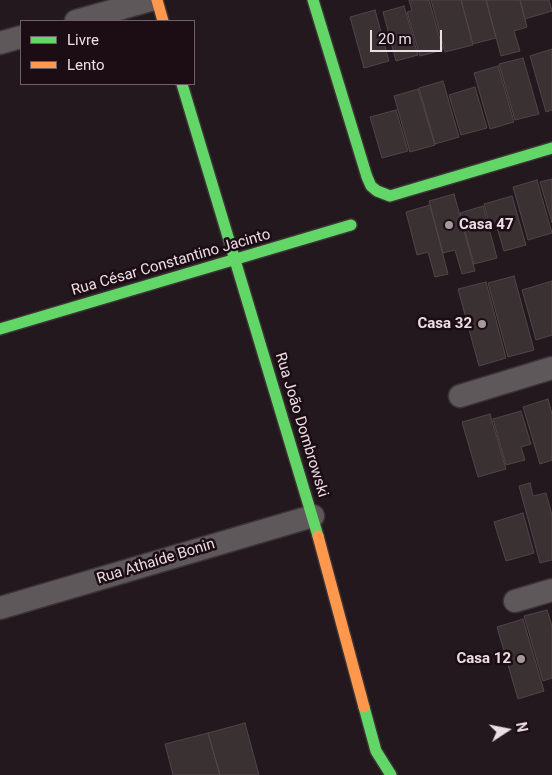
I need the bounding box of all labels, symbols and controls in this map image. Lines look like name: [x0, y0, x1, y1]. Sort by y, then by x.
legend: [20, 20, 195, 85]
scale bar: [372, 20, 444, 52]
text: 20 m: [378, 30, 412, 48]
text: Livre: [67, 31, 99, 49]
text: Lento: [67, 56, 105, 74]
place label: Casa 47: [459, 216, 514, 234]
marker: Casa 47: [443, 219, 455, 231]
street label: Rua César Constantino Jacinto: [69, 226, 273, 300]
place label: Casa 32: [417, 315, 472, 333]
marker: Casa 32: [476, 318, 488, 330]
street label: Rua João Dombrowski: [270, 350, 332, 500]
street label: Rua Athaíde Bonin: [95, 536, 217, 588]
place label: Casa 12: [456, 650, 511, 668]
marker: Casa 12: [515, 653, 527, 665]
north arrow: [482, 705, 532, 755]
text: N: [513, 721, 531, 734]

